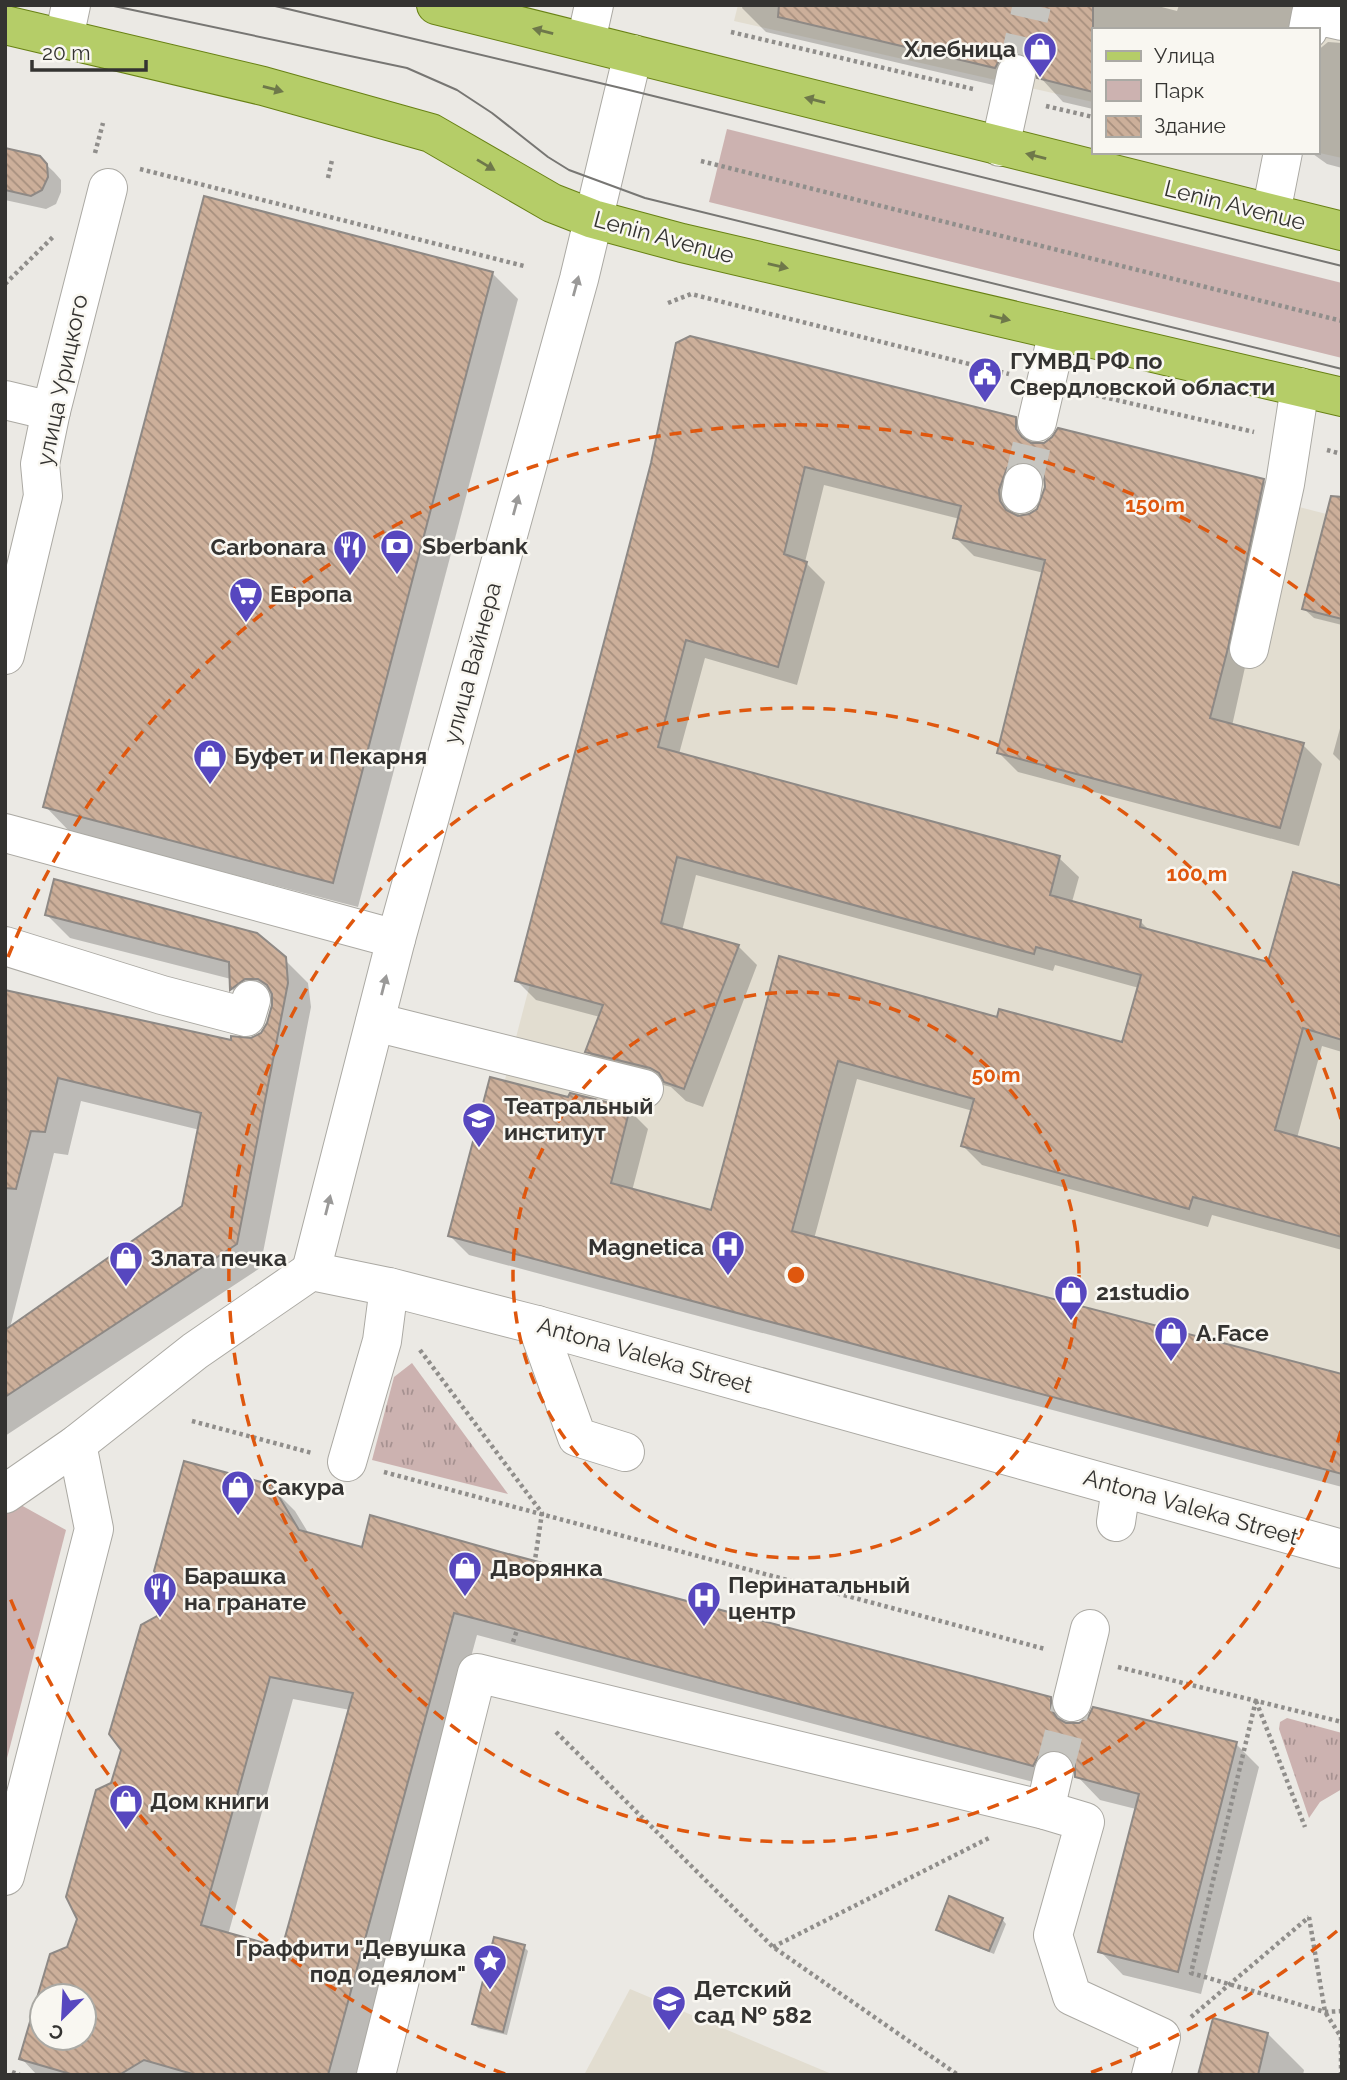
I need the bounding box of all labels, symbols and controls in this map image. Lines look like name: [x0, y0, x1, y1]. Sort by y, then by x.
one-way arrow: [532, 25, 554, 36]
scale bar: [32, 28, 145, 72]
legend: [1092, 28, 1319, 154]
shop icon: Хлебница: [1021, 30, 1059, 79]
place label: Хлебница: [903, 35, 1016, 62]
text: 20 m: [42, 40, 90, 65]
text: Улица: [1154, 43, 1215, 68]
text: Парк: [1154, 78, 1204, 103]
one-way arrow: [262, 84, 284, 95]
one-way arrow: [804, 94, 826, 105]
text: Здание: [1154, 113, 1226, 138]
one-way arrow: [1025, 150, 1047, 161]
one-way arrow: [477, 159, 496, 171]
street label: Lenin Avenue: [1162, 174, 1308, 235]
street label: Lenin Avenue: [591, 205, 737, 268]
one-way arrow: [767, 261, 789, 272]
one-way arrow: [572, 275, 582, 296]
street label: улица Урицкого: [30, 292, 93, 468]
one-way arrow: [989, 312, 1011, 323]
place label: ГУМВД РФ по Свердловской области: [1010, 347, 1275, 400]
public building icon: ГУМВД РФ по Свердловской области: [966, 355, 1004, 404]
text: 150 m: [1125, 492, 1185, 517]
one-way arrow: [511, 495, 521, 516]
bank icon: Sberbank: [378, 527, 416, 576]
restaurant icon: Carbonara: [331, 528, 369, 577]
place label: Sberbank: [422, 532, 528, 559]
place label: Carbonara: [210, 533, 326, 560]
supermarket icon: Европа: [227, 575, 265, 624]
street label: улица Вайнера: [437, 579, 506, 747]
place label: Европа: [270, 580, 352, 607]
shop icon: Буфет и Пекарня: [191, 737, 229, 786]
place label: Буфет и Пекарня: [234, 742, 427, 769]
text: 100 m: [1167, 861, 1227, 886]
one-way arrow: [379, 974, 390, 996]
text: 50 m: [971, 1062, 1021, 1087]
place label: Театральный институт: [504, 1092, 653, 1145]
school or university icon: Театральный институт: [460, 1100, 498, 1149]
one-way arrow: [323, 1194, 334, 1216]
hospital icon: Magnetica: [709, 1228, 747, 1277]
place label: Magnetica: [588, 1233, 704, 1260]
shop icon: Злата печка: [107, 1239, 145, 1288]
place label: Злата печка: [150, 1244, 287, 1271]
centre of rings: [784, 1263, 808, 1287]
shop icon: 21studio: [1052, 1273, 1090, 1322]
place label: 21studio: [1096, 1278, 1189, 1305]
street label: Antona Valeka Street: [535, 1311, 756, 1398]
shop icon: А.Face: [1152, 1314, 1190, 1363]
place label: А.Face: [1196, 1319, 1269, 1346]
street label: Antona Valeka Street: [1081, 1463, 1302, 1550]
shop icon: Сакура: [219, 1468, 257, 1517]
place label: Сакура: [262, 1473, 345, 1500]
shop icon: Дворянка: [446, 1549, 484, 1598]
place label: Дворянка: [490, 1554, 603, 1581]
place label: Барашка на гранате: [184, 1562, 306, 1615]
restaurant icon: Барашка на гранате: [141, 1570, 179, 1619]
place label: Перинатальный центр: [728, 1571, 910, 1624]
hospital icon: Перинатальный центр: [685, 1579, 723, 1628]
shop icon: Дом книги: [107, 1782, 145, 1831]
place label: Дом книги: [150, 1787, 269, 1814]
place label: Граффити "Девушка под одеялом": [235, 1934, 466, 1987]
place icon: Граффити "Девушка под одеялом": [471, 1942, 509, 1991]
place label: Детский сад № 582: [694, 1975, 812, 2028]
north arrow: [28, 1982, 98, 2052]
school or university icon: Детский сад № 582: [650, 1983, 688, 2032]
text: С: [46, 2020, 67, 2045]

